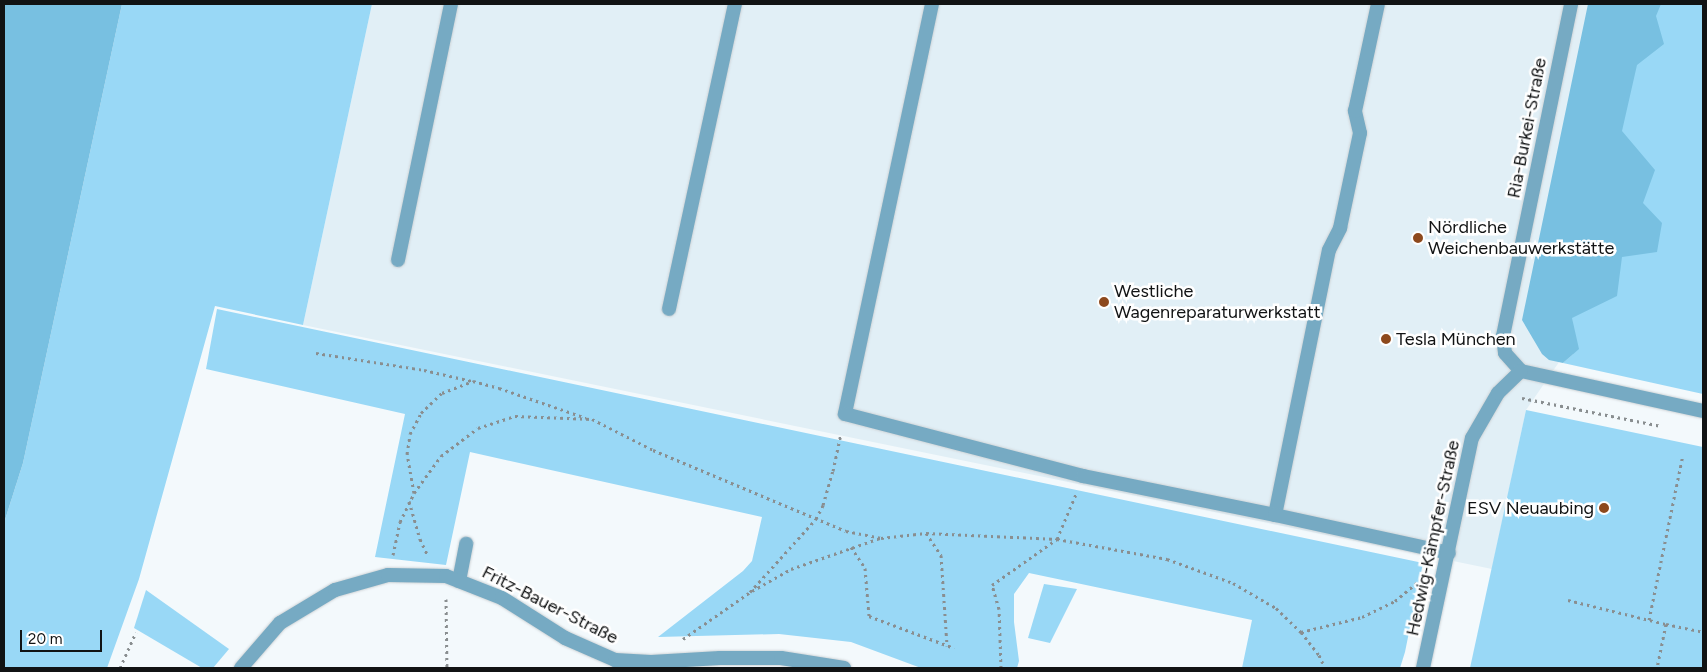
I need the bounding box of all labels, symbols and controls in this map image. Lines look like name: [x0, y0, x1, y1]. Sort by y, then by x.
street label: Ria-Burkei-Straße: [1503, 56, 1551, 200]
place label: Nördliche Weichenbauwerkstätte: [1428, 217, 1614, 260]
marker: Nördliche Weichenbauwerkstätte: [1412, 232, 1424, 244]
place label: Westliche Wagenreparaturwerkstatt: [1114, 281, 1321, 324]
marker: Westliche Wagenreparaturwerkstatt: [1098, 296, 1110, 308]
place label: Tesla München: [1396, 328, 1516, 350]
marker: Tesla München: [1380, 333, 1392, 345]
street label: Hedwig-Kämpfer-Straße: [1402, 438, 1464, 638]
place label: ESV Neuaubing: [1467, 497, 1594, 519]
marker: ESV Neuaubing: [1598, 502, 1610, 514]
street label: Fritz-Bauer-Straße: [478, 561, 622, 649]
scale bar: [22, 620, 105, 652]
text: 20 m: [28, 630, 62, 648]

